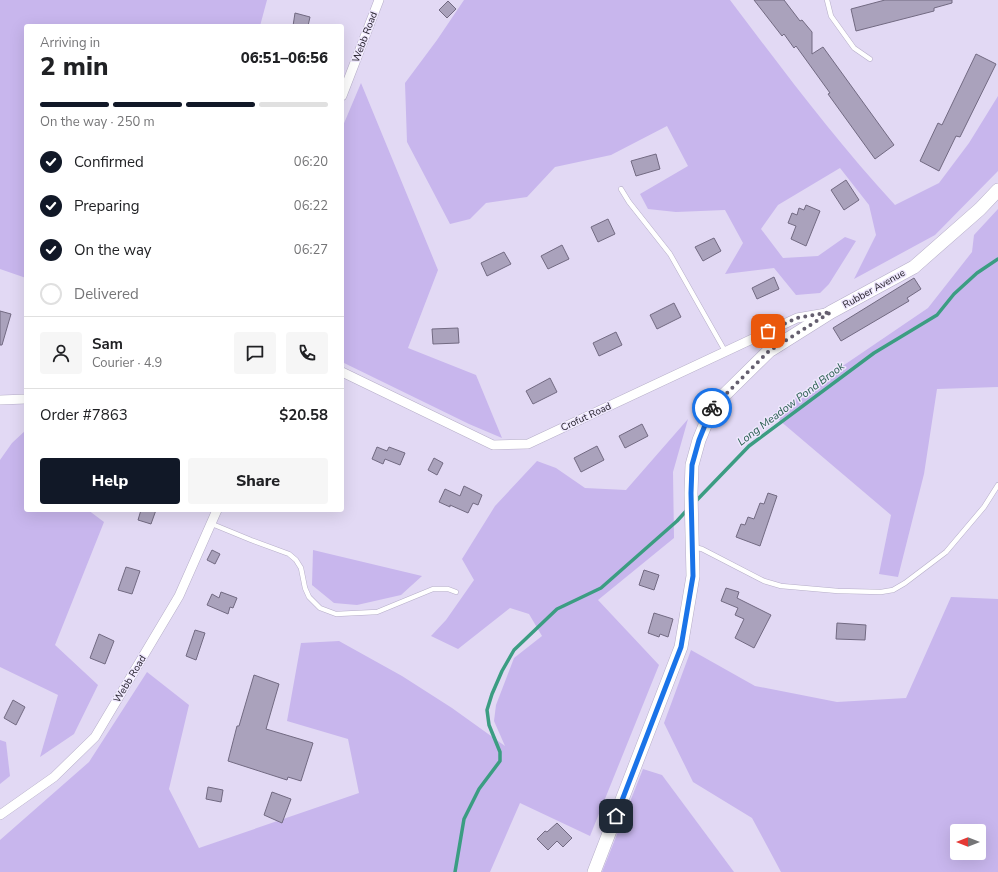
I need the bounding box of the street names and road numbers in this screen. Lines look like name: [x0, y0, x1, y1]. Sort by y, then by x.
street label: Webb Road: [349, 9, 381, 64]
street label: Rubber Avenue: [840, 266, 908, 312]
street label: Crofut Road: [559, 399, 614, 435]
street label: Webb Road: [110, 652, 150, 705]

